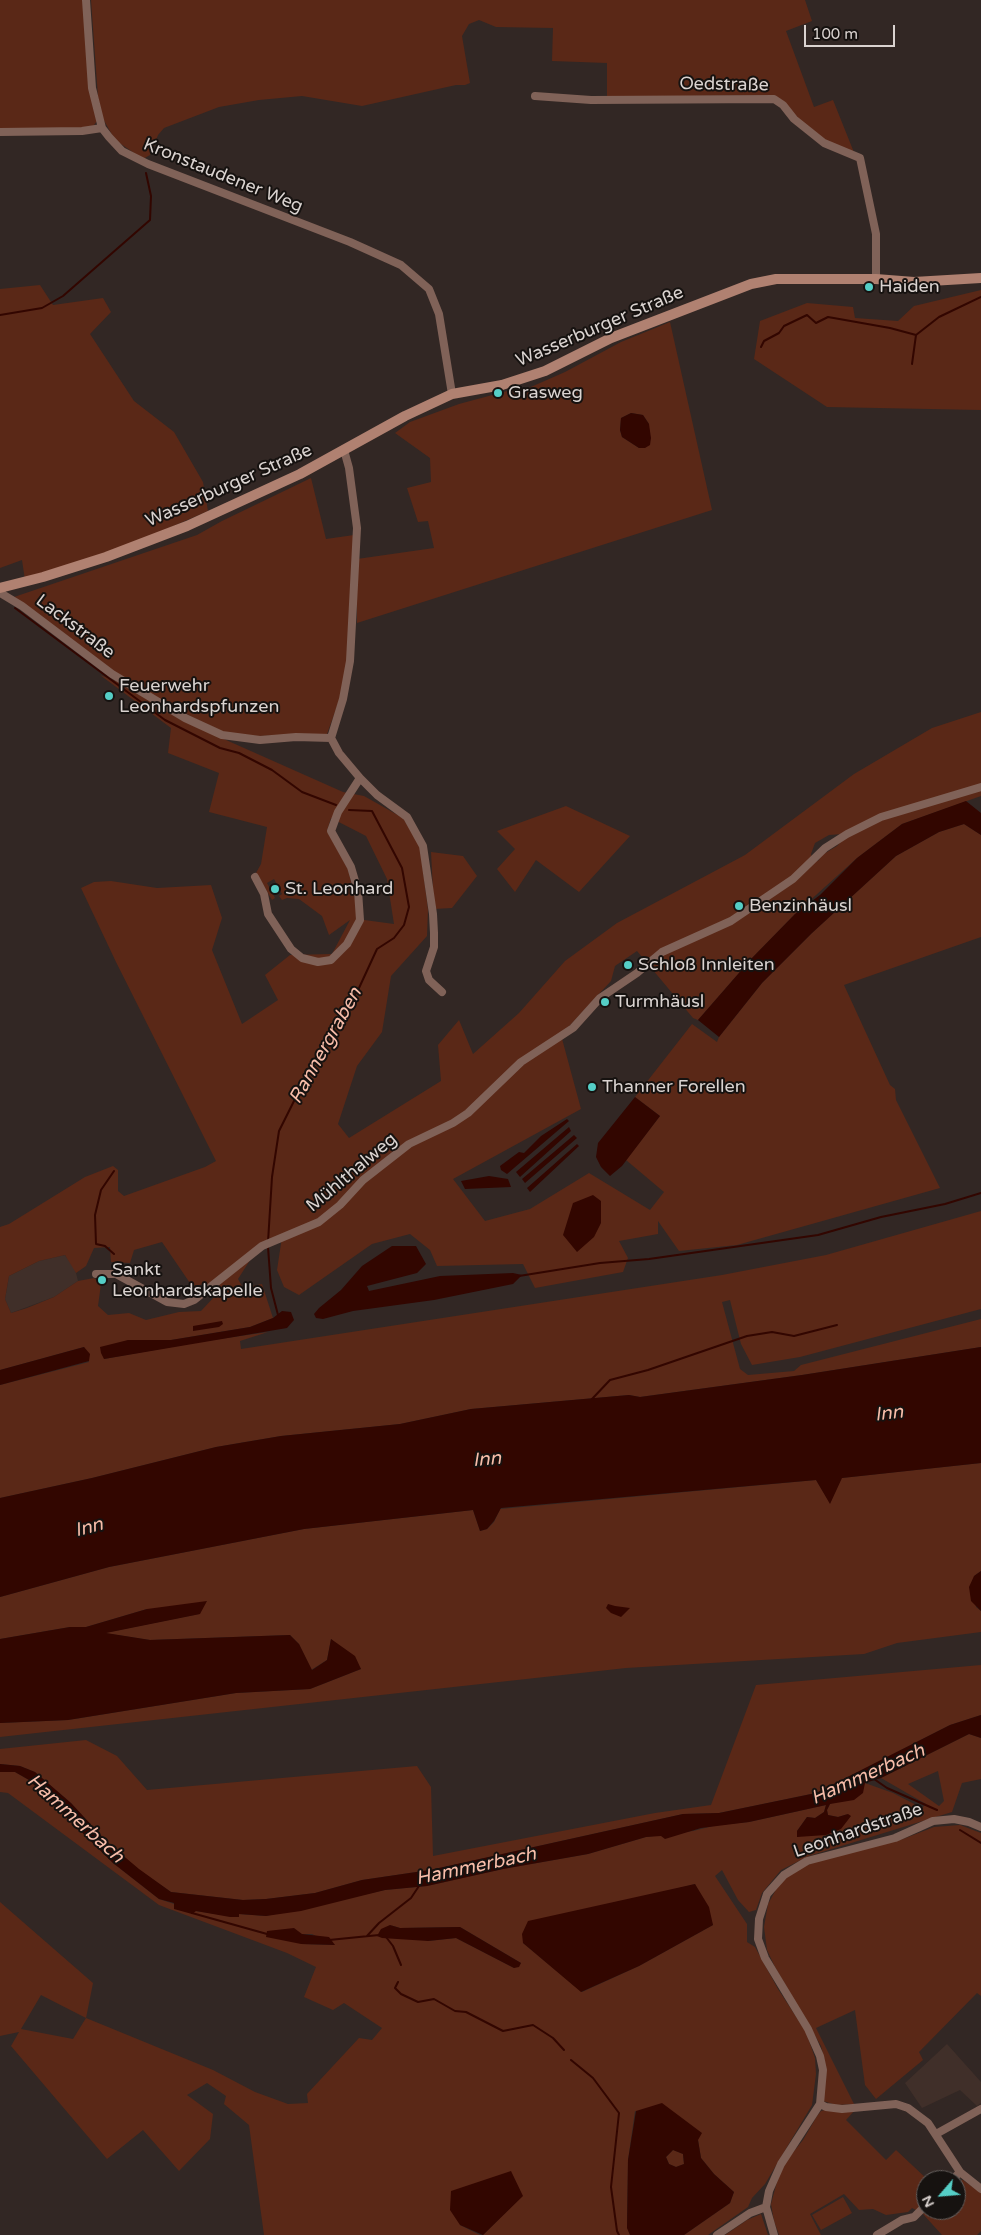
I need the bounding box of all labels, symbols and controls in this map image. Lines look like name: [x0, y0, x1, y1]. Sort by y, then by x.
scale bar: [806, 15, 897, 47]
text: 100 m: [812, 25, 858, 43]
street label: Oedstraße: [679, 73, 769, 97]
street label: Kronstaudener Weg: [140, 134, 306, 218]
place label: Haiden: [879, 276, 940, 298]
marker: Haiden: [863, 281, 875, 293]
street label: Wasserburger Straße: [513, 282, 687, 372]
place label: Grasweg: [508, 382, 583, 404]
marker: Grasweg: [492, 387, 504, 399]
street label: Wasserburger Straße: [143, 440, 315, 532]
street label: Lackstraße: [31, 590, 119, 664]
place label: Feuerwehr Leonhardspfunzen: [119, 675, 279, 718]
marker: Feuerwehr Leonhardspfunzen: [103, 690, 115, 702]
place label: St. Leonhard: [285, 878, 393, 900]
marker: St. Leonhard: [269, 883, 281, 895]
place label: Benzinhäusl: [749, 895, 852, 917]
marker: Benzinhäusl: [733, 900, 745, 912]
place label: Schloß Innleiten: [638, 954, 775, 976]
marker: Schloß Innleiten: [622, 959, 634, 971]
water label: Rannergraben: [285, 984, 367, 1108]
place label: Turmhäusl: [615, 991, 704, 1013]
marker: Turmhäusl: [599, 996, 611, 1008]
place label: Thanner Forellen: [602, 1076, 746, 1098]
marker: Thanner Forellen: [586, 1081, 598, 1093]
street label: Mühlthalweg: [302, 1129, 402, 1217]
place label: Sankt Leonhardskapelle: [112, 1259, 263, 1302]
marker: Sankt Leonhardskapelle: [96, 1274, 108, 1286]
water label: Inn: [874, 1401, 904, 1427]
water label: Inn: [472, 1447, 502, 1473]
water label: Inn: [72, 1513, 106, 1543]
water label: Hammerbach: [807, 1740, 929, 1810]
water label: Hammerbach: [22, 1770, 128, 1868]
street label: Leonhardstraße: [791, 1799, 925, 1863]
water label: Hammerbach: [414, 1843, 538, 1891]
north arrow: [916, 2170, 966, 2220]
text: N: [918, 2193, 938, 2210]

